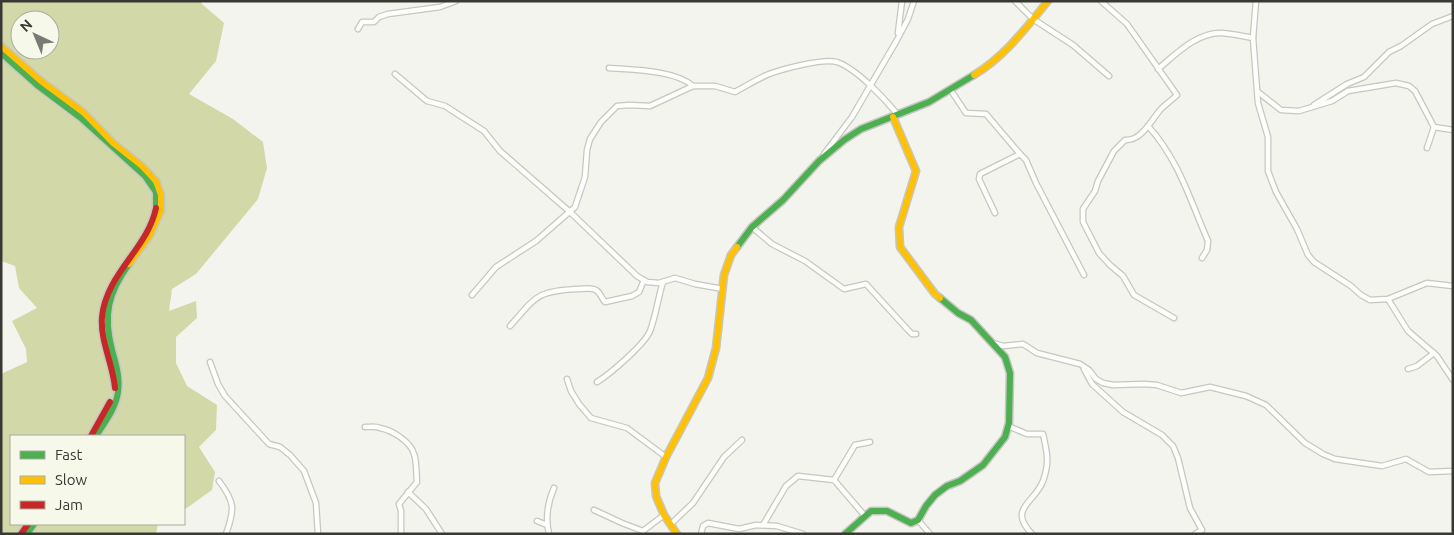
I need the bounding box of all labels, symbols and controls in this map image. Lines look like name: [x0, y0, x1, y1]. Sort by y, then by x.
north arrow: [10, 10, 60, 60]
text: N: [17, 16, 35, 35]
legend: [10, 435, 185, 525]
text: Fast: [55, 446, 83, 463]
text: Slow: [55, 471, 88, 488]
text: Jam: [55, 496, 83, 513]

